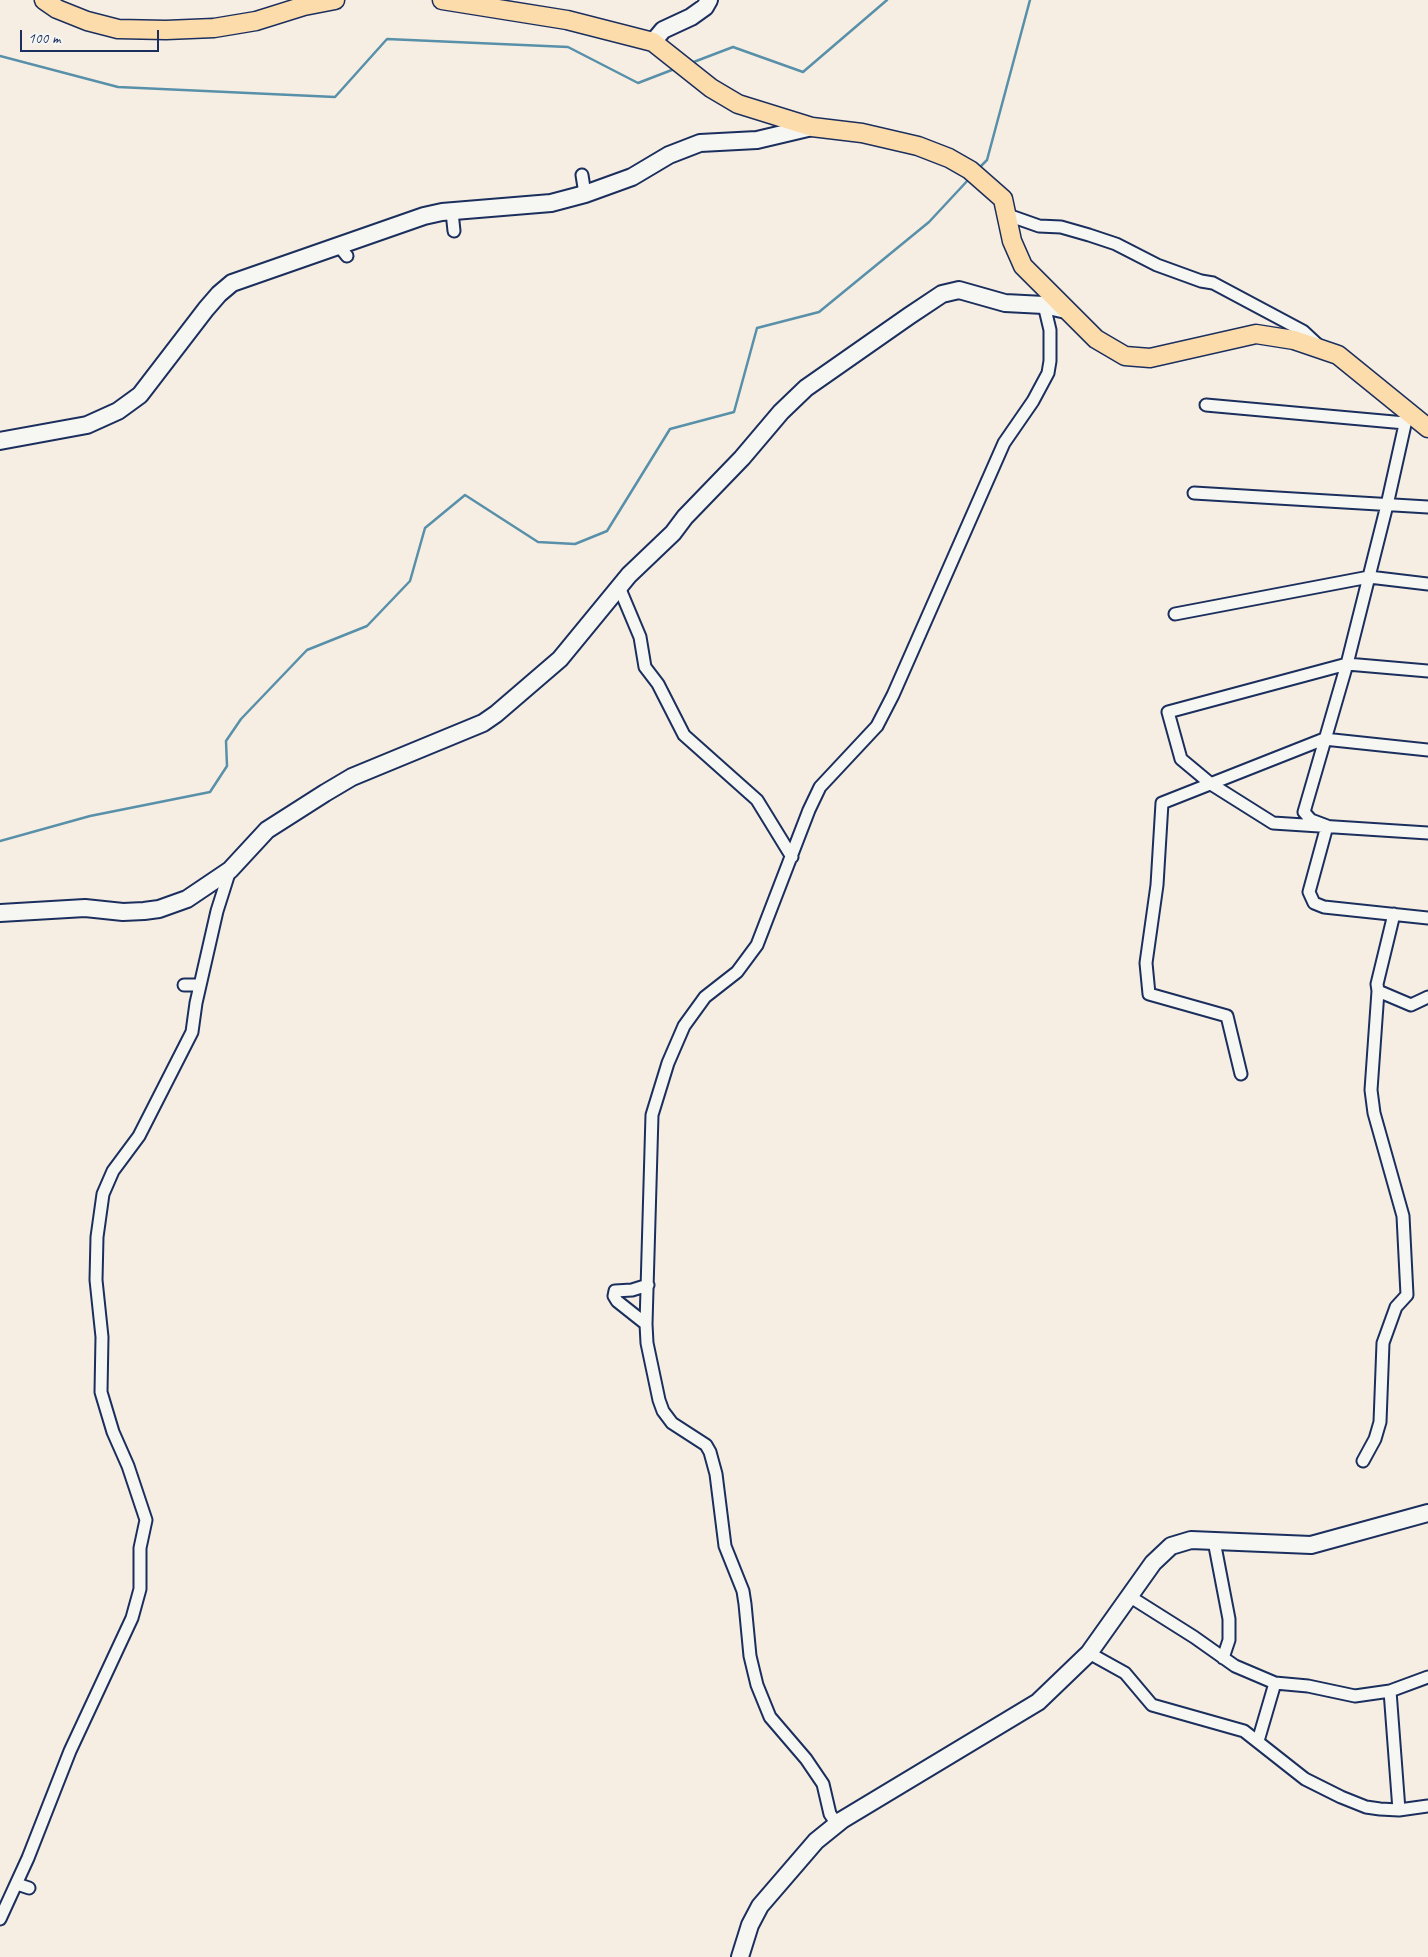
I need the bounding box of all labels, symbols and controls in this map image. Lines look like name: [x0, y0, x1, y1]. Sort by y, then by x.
scale bar: [22, 20, 161, 52]
text: 100 m: [28, 29, 60, 48]

